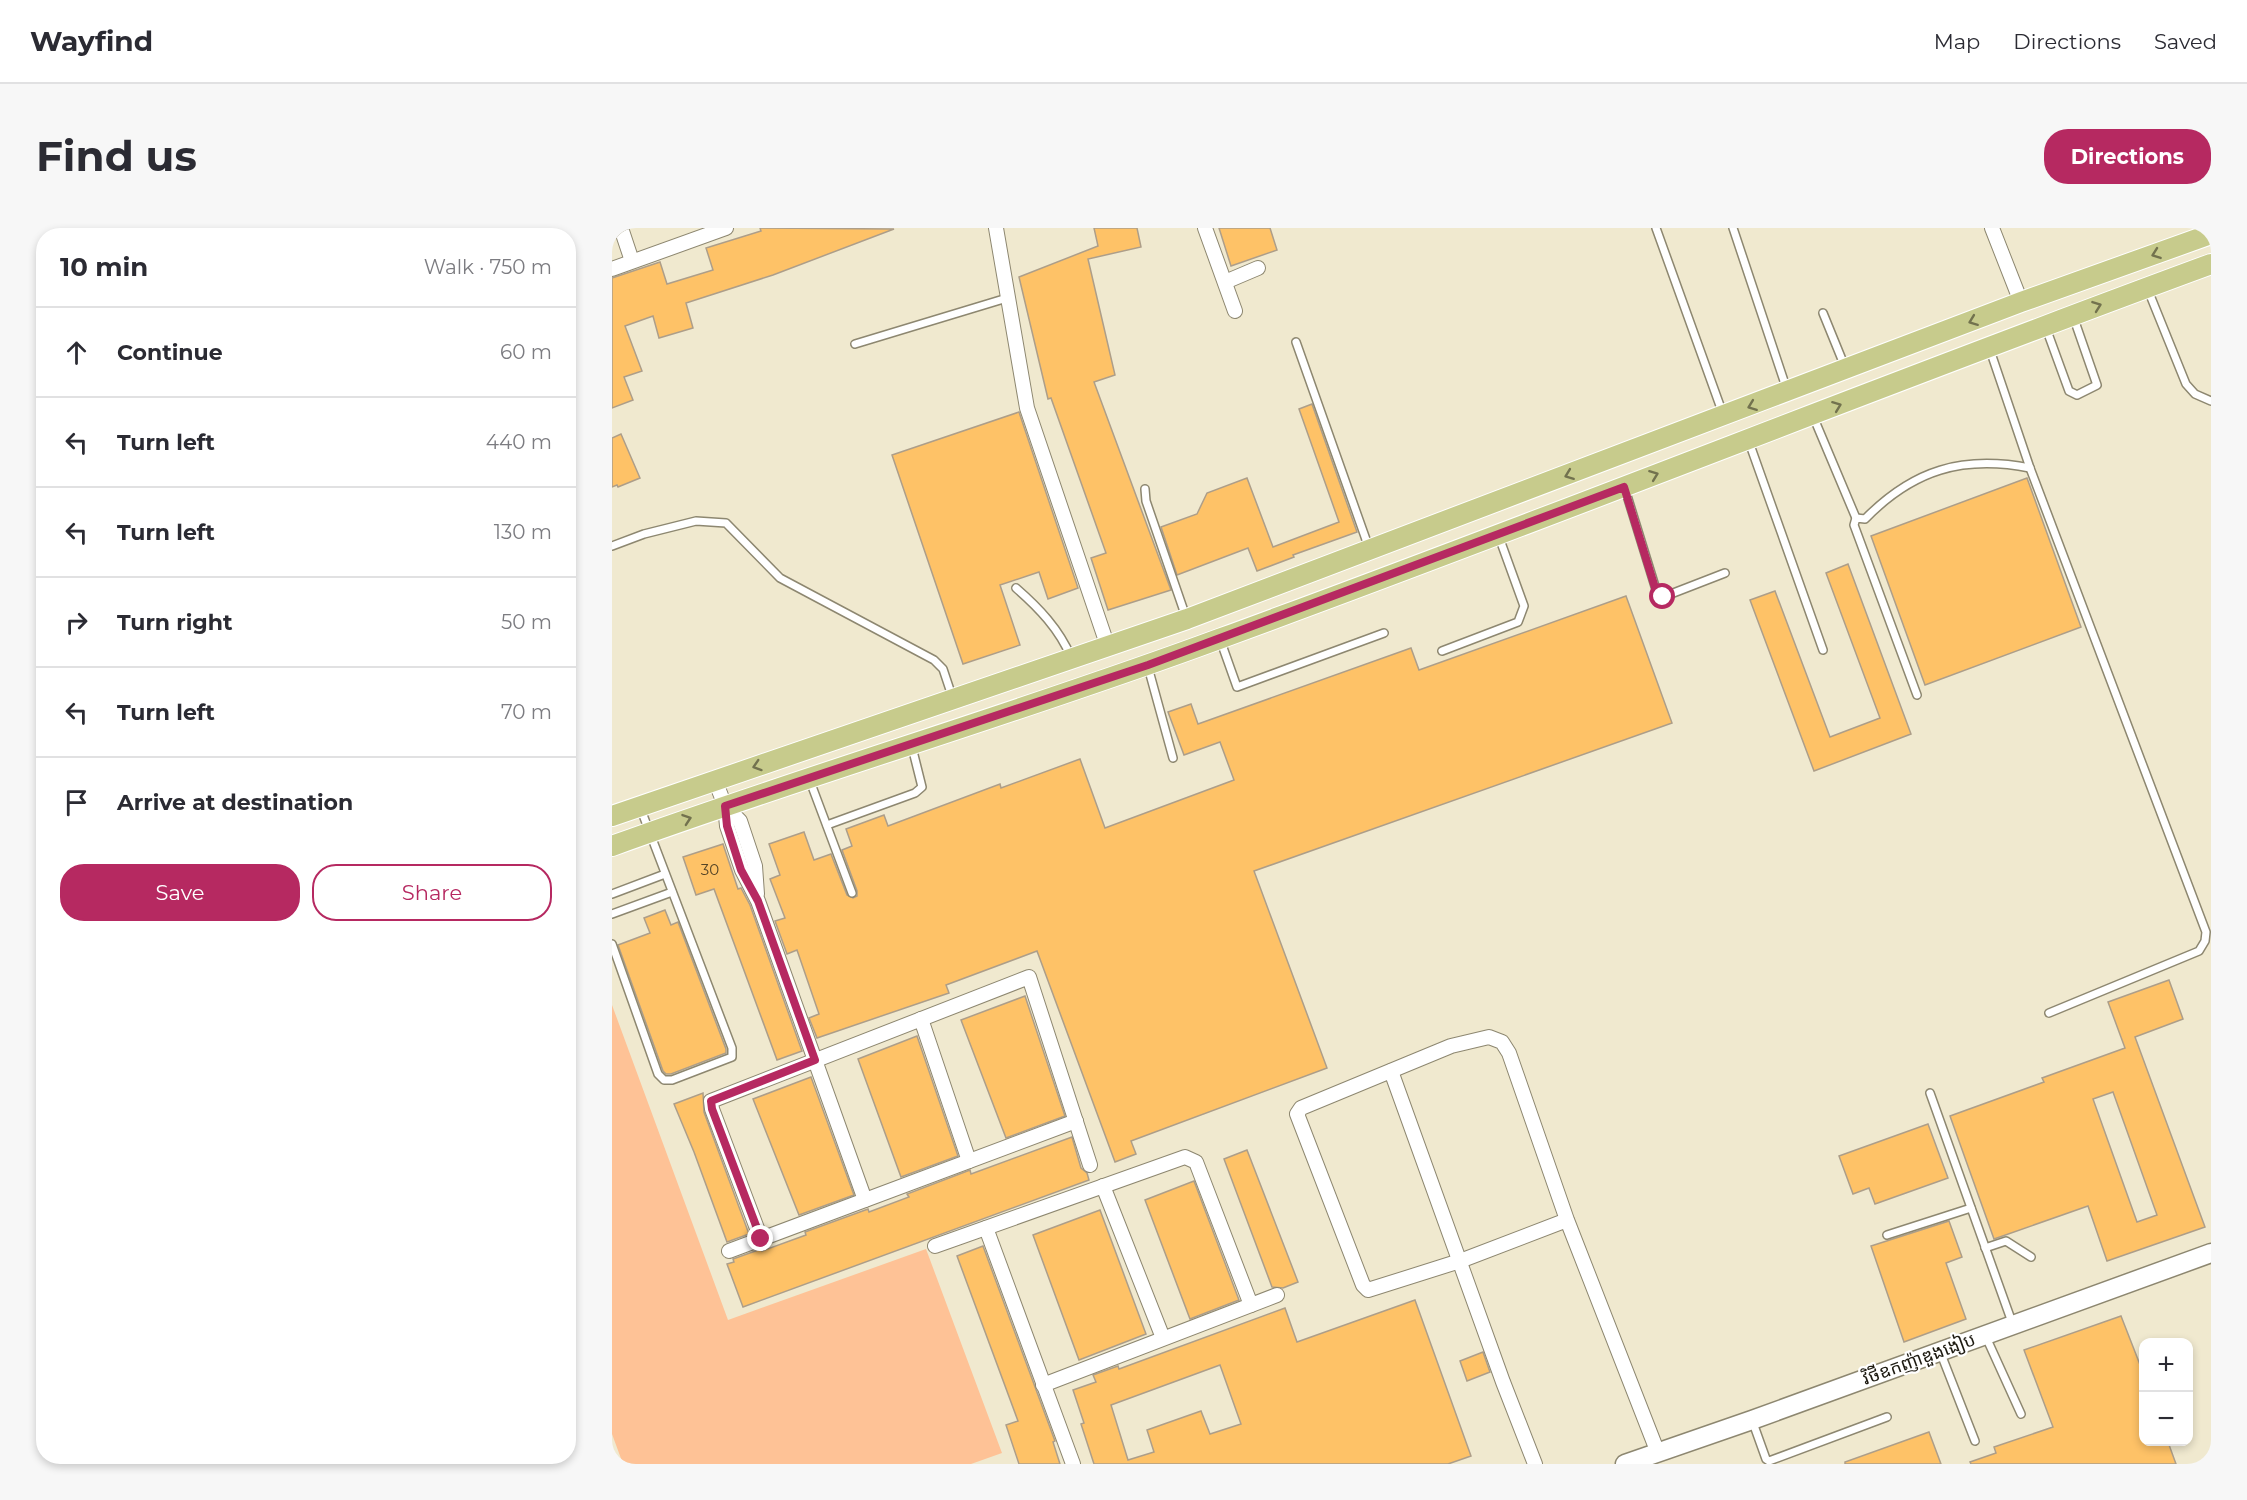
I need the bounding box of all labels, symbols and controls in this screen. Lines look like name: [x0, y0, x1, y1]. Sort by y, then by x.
text: Wayfind: [30, 24, 153, 58]
text: Map: [1934, 29, 1980, 54]
text: Directions: [2013, 29, 2121, 54]
text: Saved: [2154, 29, 2217, 54]
button: Directions: [2044, 129, 2211, 184]
text: Find us: [36, 130, 197, 182]
one-way arrow: [2151, 246, 2162, 259]
text: 10 min: [60, 251, 148, 283]
text: Walk · 750 m: [424, 255, 552, 279]
one-way arrow: [2091, 301, 2102, 314]
one-way arrow: [1968, 314, 1979, 326]
icon: ahead: [60, 336, 93, 369]
text: Continue: [117, 339, 223, 366]
text: 60 m: [500, 340, 552, 364]
one-way arrow: [1747, 399, 1758, 411]
one-way arrow: [1831, 400, 1841, 413]
icon: left: [60, 426, 93, 459]
text: Turn left: [117, 429, 215, 456]
text: 440 m: [486, 430, 552, 454]
one-way arrow: [1565, 468, 1576, 480]
one-way arrow: [1648, 470, 1659, 482]
icon: left: [60, 516, 93, 549]
text: Turn left: [117, 519, 215, 546]
text: 130 m: [494, 520, 552, 544]
route start: [1649, 583, 1675, 609]
icon: right: [60, 606, 93, 639]
text: Turn right: [117, 609, 232, 636]
text: 50 m: [501, 610, 552, 634]
icon: left: [60, 696, 93, 729]
text: Turn left: [117, 699, 215, 726]
text: 70 m: [501, 700, 552, 724]
one-way arrow: [752, 758, 763, 771]
icon: arrive: [60, 786, 93, 819]
text: Arrive at destination: [117, 789, 353, 816]
one-way arrow: [681, 813, 692, 826]
house number: 30: [701, 860, 719, 879]
button: Save: [60, 864, 300, 921]
button: Share: [312, 864, 552, 921]
route end: [747, 1225, 773, 1251]
street label: វិថីឧកញ៉ាឌួងងៀប: [1858, 1327, 1979, 1390]
map controls: [2139, 1338, 2193, 1446]
button: +: [2139, 1338, 2193, 1392]
button: −: [2139, 1392, 2193, 1446]

